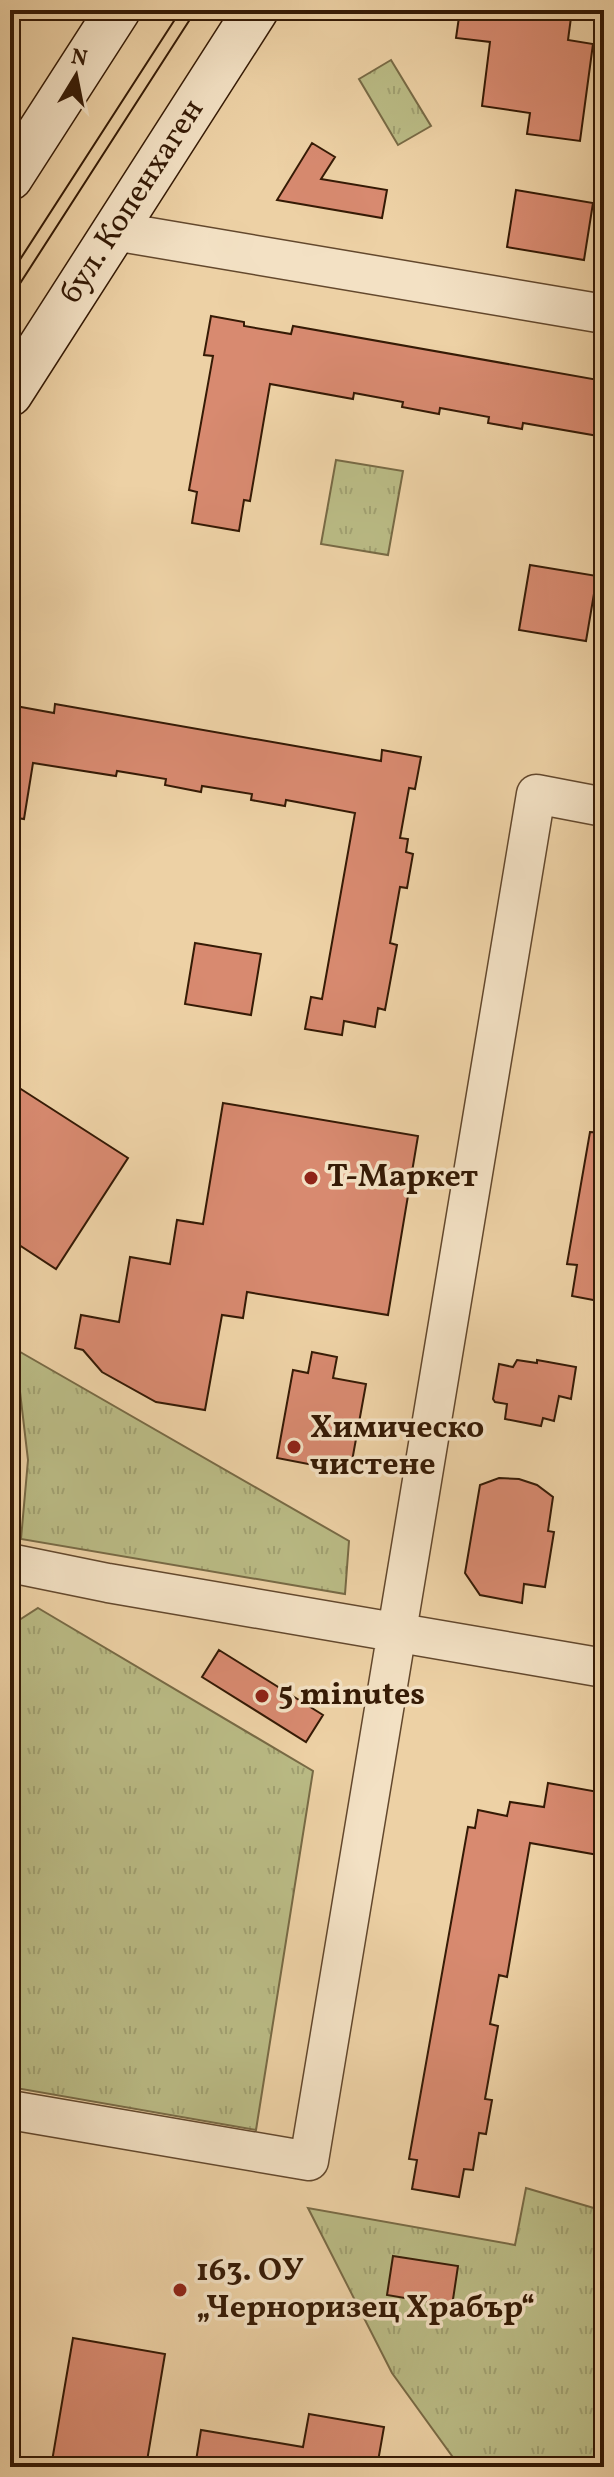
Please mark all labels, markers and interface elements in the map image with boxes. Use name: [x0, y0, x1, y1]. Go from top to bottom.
north arrow: [36, 36, 116, 116]
text: N: [68, 42, 90, 75]
street label: бул. Копенхаген: [50, 91, 216, 313]
place label: Т-Маркет: [327, 1156, 478, 1200]
marker: Т-Маркет: [302, 1169, 320, 1187]
place label: Химическо чистене: [310, 1407, 484, 1488]
marker: Химическо чистене: [285, 1438, 303, 1456]
place label: 5 minutes: [278, 1674, 425, 1718]
marker: 5 minutes: [253, 1687, 271, 1705]
place label: 163. ОУ „Черноризец Храбър“: [196, 2250, 535, 2331]
marker: 163. ОУ „Черноризец Храбър“: [171, 2281, 189, 2299]

